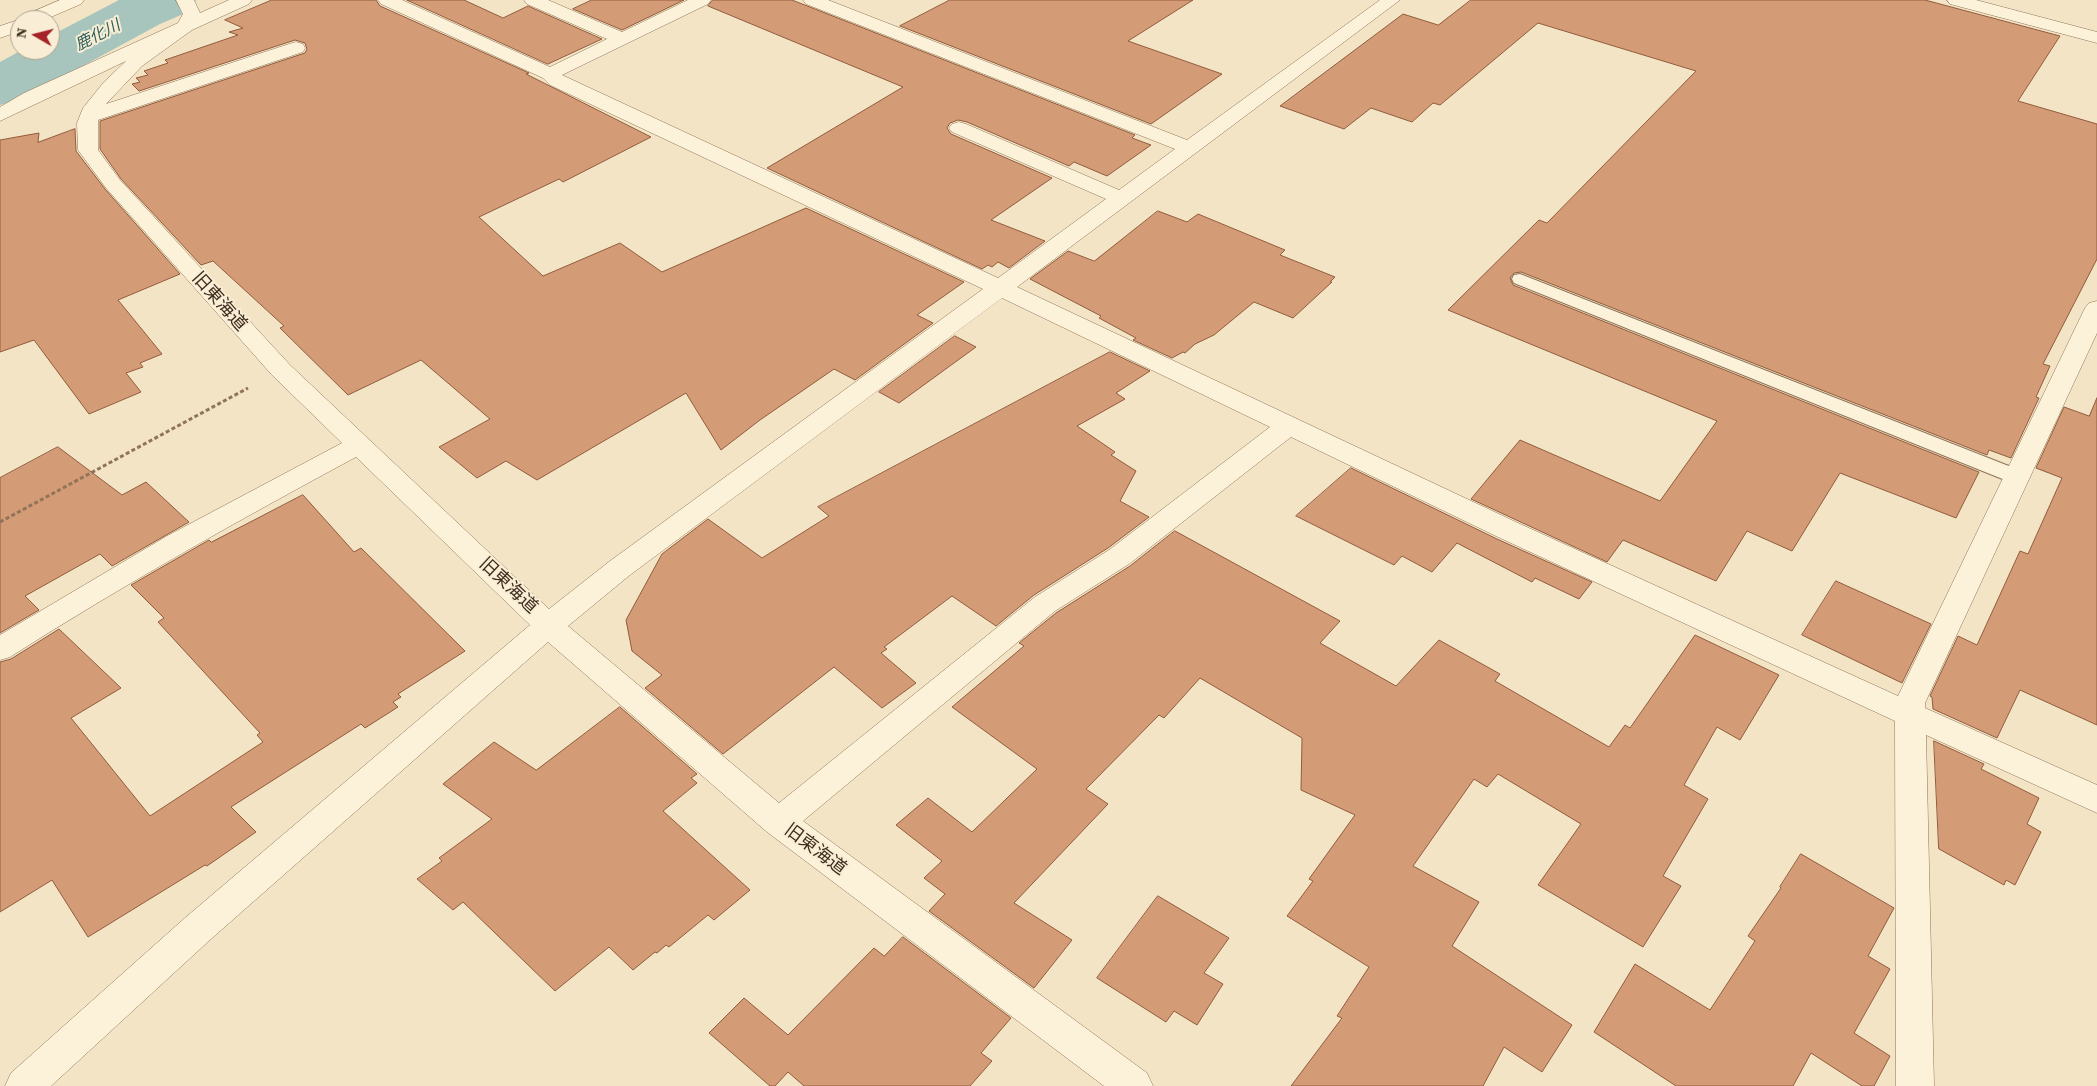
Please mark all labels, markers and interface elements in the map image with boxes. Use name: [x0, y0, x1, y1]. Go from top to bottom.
north arrow: [10, 10, 60, 60]
water label: 鹿化川: [72, 17, 124, 55]
text: N: [11, 27, 32, 40]
street label: 旧東海道: [187, 268, 251, 336]
street label: 旧東海道: [474, 554, 542, 618]
street label: 旧東海道: [780, 820, 850, 880]

